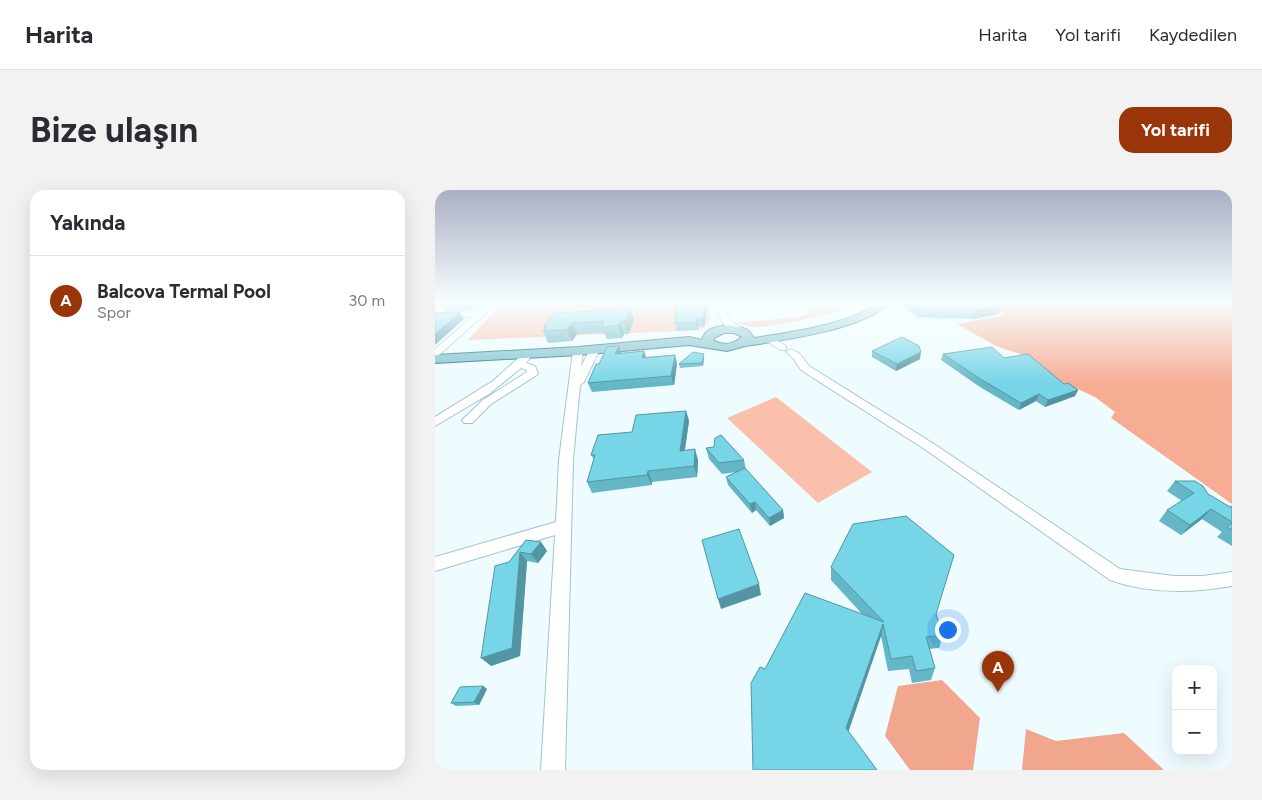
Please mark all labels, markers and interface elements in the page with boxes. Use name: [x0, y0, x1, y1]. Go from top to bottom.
text: Harita: [25, 20, 93, 49]
text: Harita: [978, 24, 1027, 46]
text: Yol tarifi: [1055, 24, 1121, 46]
text: Kaydedilen: [1149, 24, 1237, 46]
button: Yol tarifi: [1119, 107, 1232, 153]
text: Bize ulaşın: [30, 109, 198, 151]
text: Yakında: [50, 210, 125, 235]
text: Balcova Termal Pool: [97, 280, 271, 303]
text: A: [60, 291, 72, 310]
text: 30 m: [348, 291, 385, 310]
text: Spor: [97, 303, 131, 322]
your location: [935, 617, 961, 643]
pin: A: [982, 651, 1014, 692]
map controls: [1172, 665, 1217, 755]
button: +: [1172, 665, 1217, 710]
button: −: [1172, 710, 1217, 755]

